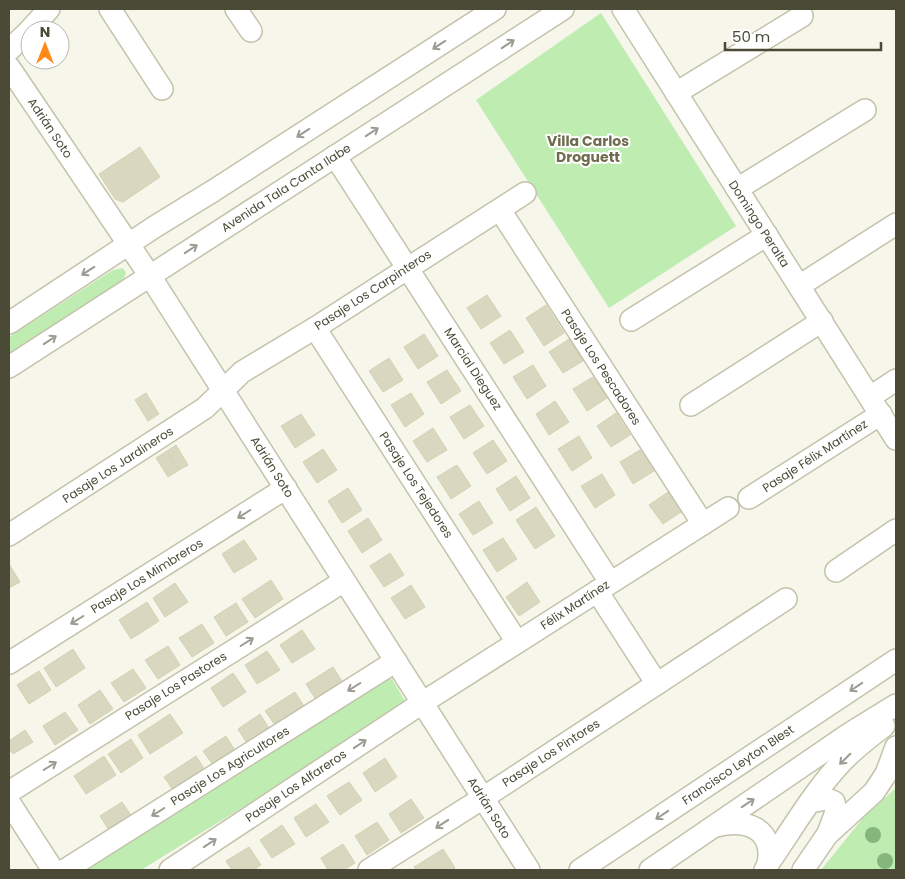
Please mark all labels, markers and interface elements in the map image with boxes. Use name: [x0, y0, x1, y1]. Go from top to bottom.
north arrow: [20, 20, 70, 70]
scale bar: [725, 20, 881, 52]
text: N: [40, 22, 50, 42]
text: 50 m: [732, 26, 770, 47]
one-way arrow: [501, 39, 515, 49]
one-way arrow: [433, 40, 447, 50]
street label: Adrián Soto: [24, 94, 77, 162]
one-way arrow: [364, 127, 378, 137]
one-way arrow: [296, 128, 310, 138]
district label: Villa Carlos Droguett: [547, 131, 629, 167]
street label: Avenida Tala Canta Ilabe: [218, 139, 354, 236]
street label: Domingo Peralta: [725, 177, 794, 271]
one-way arrow: [184, 244, 198, 254]
street label: Pasaje Los Carpinteros: [311, 245, 434, 334]
one-way arrow: [82, 266, 96, 276]
street label: Pasaje Los Pescadores: [557, 305, 645, 428]
street label: Marcial Dieguez: [440, 324, 506, 413]
one-way arrow: [42, 335, 56, 345]
street label: Pasaje Félix Martínez: [759, 415, 871, 496]
street label: Pasaje Los Jardineros: [59, 422, 176, 507]
street label: Pasaje Los Tejedores: [376, 428, 457, 541]
street label: Adrián Soto: [247, 433, 298, 501]
one-way arrow: [238, 510, 252, 520]
street label: Pasaje Los Mimbreros: [87, 534, 206, 617]
street label: Félix Martínez: [537, 576, 613, 633]
one-way arrow: [71, 615, 85, 625]
one-way arrow: [239, 637, 253, 647]
street label: Pasaje Los Pastores: [122, 647, 230, 724]
one-way arrow: [849, 682, 863, 692]
one-way arrow: [348, 683, 362, 693]
street label: Pasaje Los Pintores: [499, 715, 603, 791]
street label: Francisco Leyton Blest: [678, 721, 797, 808]
street label: Pasaje Los Agricultores: [167, 722, 292, 809]
one-way arrow: [353, 739, 367, 749]
street label: Pasaje Los Alfareros: [242, 745, 350, 826]
one-way arrow: [839, 753, 851, 765]
one-way arrow: [43, 760, 57, 771]
street label: Adrián Soto: [464, 774, 515, 842]
one-way arrow: [741, 798, 755, 808]
one-way arrow: [151, 806, 165, 817]
one-way arrow: [655, 810, 669, 821]
one-way arrow: [435, 819, 449, 829]
one-way arrow: [203, 838, 217, 848]

